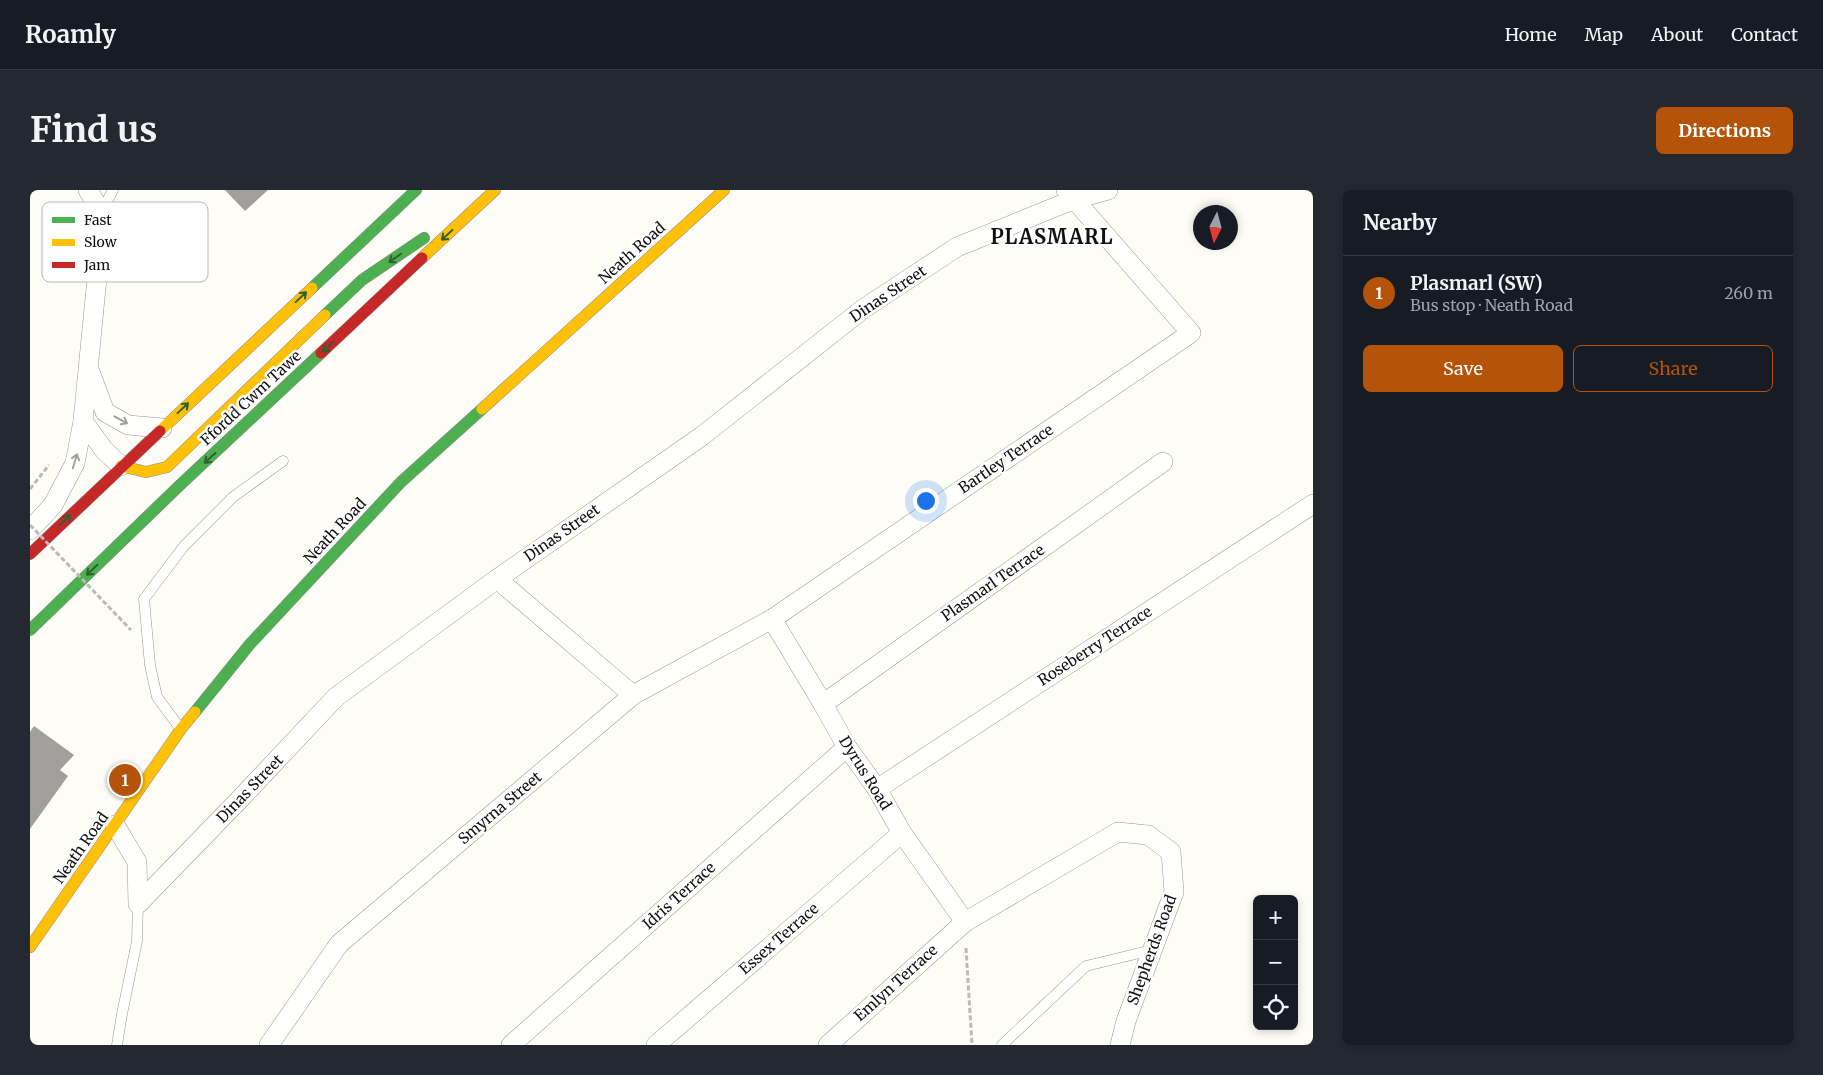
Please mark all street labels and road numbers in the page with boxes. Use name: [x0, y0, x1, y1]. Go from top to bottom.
street label: Neath Road: [595, 218, 669, 287]
street label: Dinas Street: [846, 261, 930, 326]
street label: Ffordd Cwm Tawe: [196, 346, 305, 449]
street label: Bartley Terrace: [955, 420, 1057, 497]
street label: Neath Road: [299, 494, 370, 567]
street label: Dinas Street: [520, 499, 603, 566]
street label: Plasmarl Terrace: [937, 540, 1048, 625]
street label: Roseberry Terrace: [1034, 602, 1155, 690]
street label: Dyrus Road: [835, 732, 896, 813]
street label: Dinas Street: [212, 750, 287, 827]
street label: Smyrna Street: [454, 767, 545, 848]
street label: Neath Road: [49, 808, 112, 887]
street label: Idris Terrace: [638, 858, 719, 933]
street label: Shepherds Road: [1123, 892, 1180, 1008]
street label: Essex Terrace: [735, 899, 823, 978]
street label: Emlyn Terrace: [850, 940, 941, 1025]

